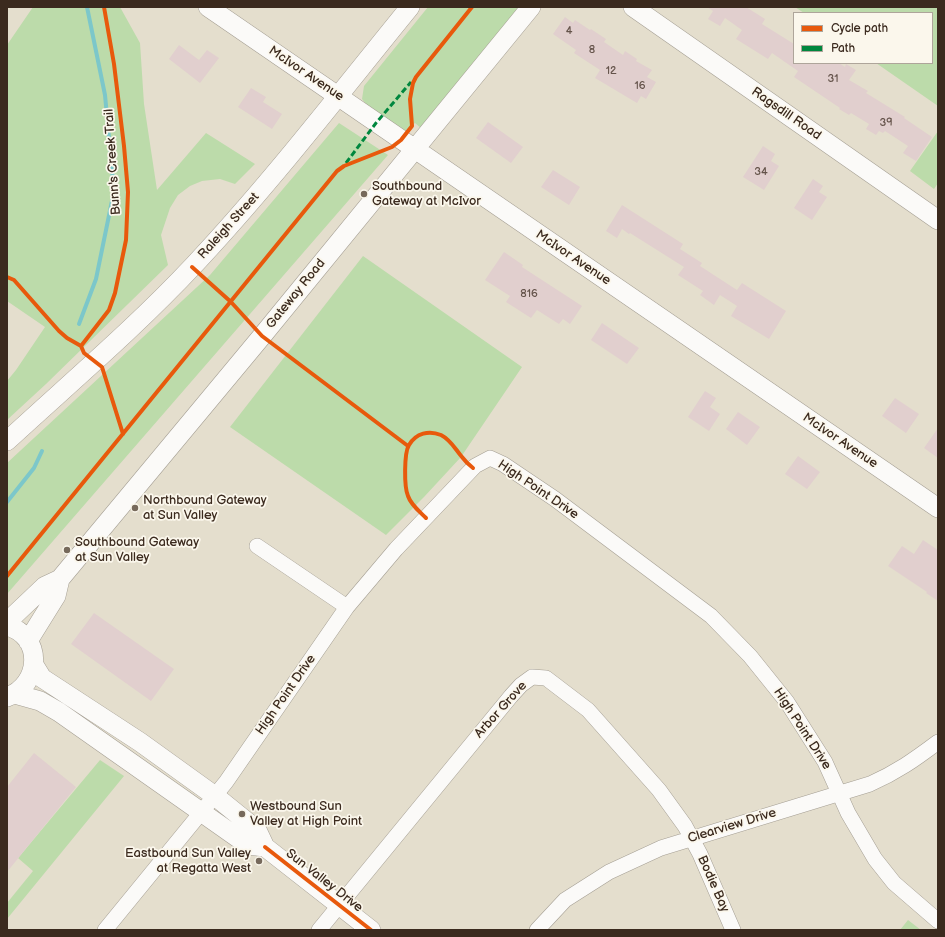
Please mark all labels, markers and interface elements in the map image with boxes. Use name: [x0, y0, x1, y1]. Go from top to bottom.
legend: [793, 12, 933, 64]
text: Cycle path: [831, 21, 888, 36]
house number: 4: [566, 24, 572, 38]
text: Path: [831, 41, 855, 56]
street label: McIvor Avenue: [265, 43, 347, 105]
house number: 8: [589, 43, 595, 57]
house number: 12: [606, 64, 616, 78]
house number: 31: [827, 72, 839, 86]
house number: 16: [635, 79, 645, 93]
street label: Ragsdill Road: [748, 84, 824, 144]
street label: Bunn's Creek Trail: [102, 108, 124, 216]
house number: 39: [879, 116, 893, 130]
house number: 34: [754, 165, 768, 179]
place label: Southbound Gateway at McIvor: [372, 179, 481, 210]
marker: Southbound Gateway at McIvor: [359, 189, 369, 199]
street label: Raleigh Street: [195, 190, 263, 262]
street label: McIvor Avenue: [532, 227, 614, 289]
street label: Gateway Road: [263, 256, 329, 332]
house number: 816: [520, 287, 538, 301]
street label: McIvor Avenue: [799, 410, 881, 472]
street label: High Point Drive: [495, 457, 581, 523]
place label: Northbound Gateway at Sun Valley: [143, 493, 267, 524]
marker: Northbound Gateway at Sun Valley: [130, 503, 140, 513]
place label: Southbound Gateway at Sun Valley: [75, 535, 199, 566]
marker: Southbound Gateway at Sun Valley: [62, 545, 72, 555]
street label: High Point Drive: [253, 652, 319, 738]
street label: Arbor Grove: [472, 678, 530, 742]
street label: High Point Drive: [770, 685, 834, 773]
place label: Westbound Sun Valley at High Point: [250, 799, 362, 830]
street label: Clearview Drive: [686, 805, 778, 847]
marker: Westbound Sun Valley at High Point: [237, 809, 247, 819]
place label: Eastbound Sun Valley at Regatta West: [125, 846, 251, 877]
street label: Sun Valley Drive: [282, 846, 366, 916]
street label: Bodie Bay: [694, 853, 732, 915]
marker: Eastbound Sun Valley at Regatta West: [254, 856, 264, 866]

